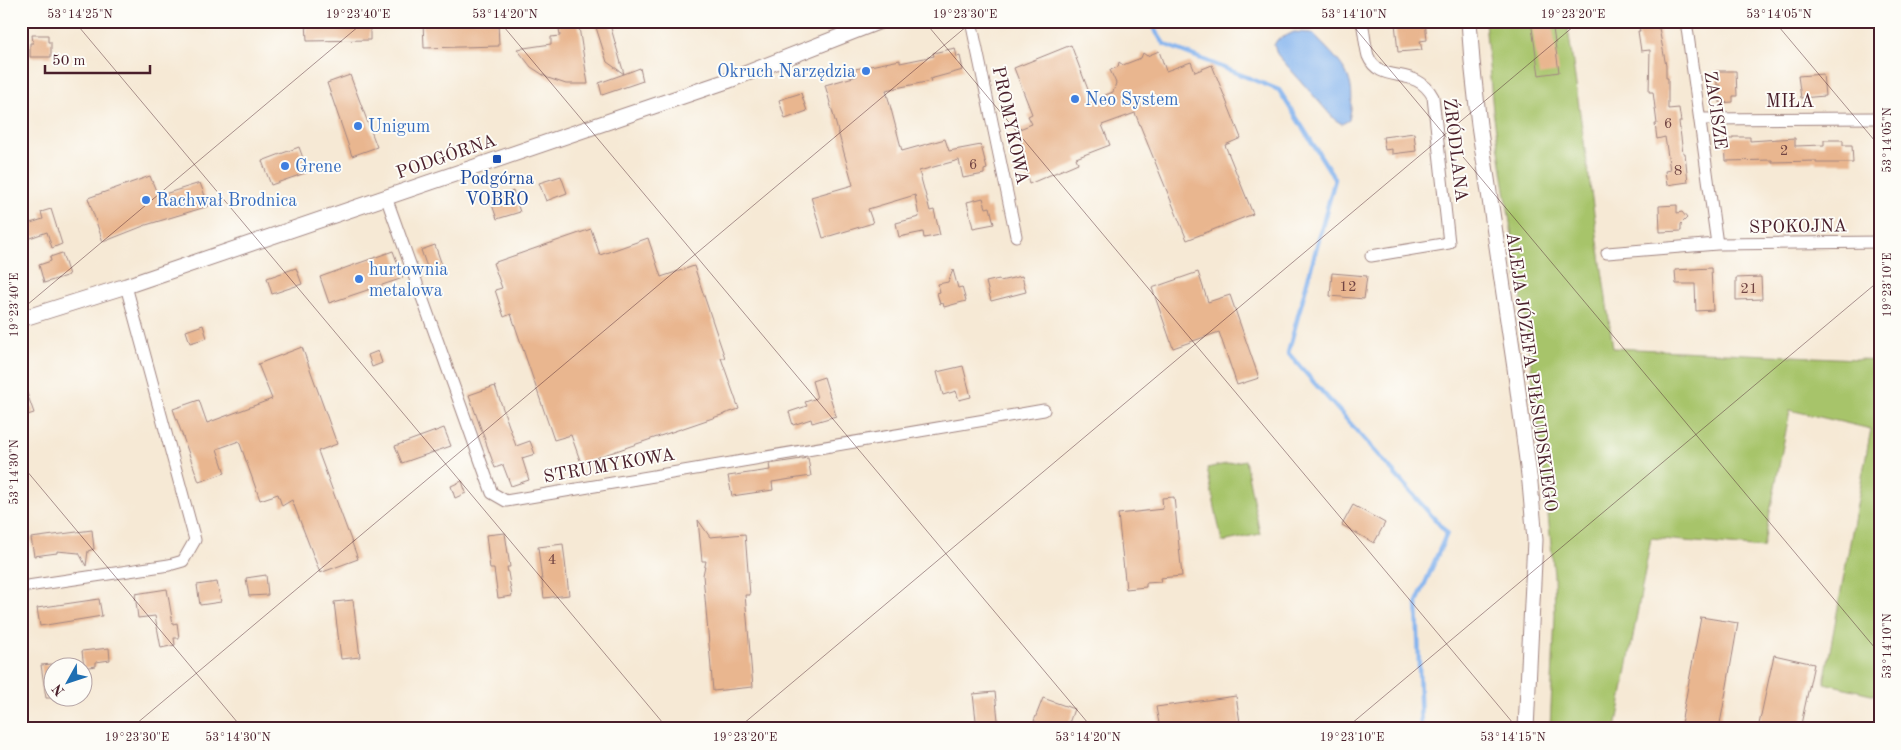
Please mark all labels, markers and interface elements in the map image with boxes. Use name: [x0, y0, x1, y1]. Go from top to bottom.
text: 53°14'25"N: [47, 8, 113, 21]
text: 53°14'20"N: [472, 8, 538, 21]
text: 53°14'10"N: [1321, 8, 1387, 21]
text: 53°14'05"N: [1746, 8, 1812, 21]
text: 19°23'40"E: [326, 9, 390, 21]
text: 19°23'30"E: [933, 9, 997, 21]
text: 19°23'20"E: [1541, 9, 1605, 21]
scale bar: [45, 42, 150, 74]
text: 50 m: [52, 54, 86, 69]
place label: Okruch Narzędzia: [717, 63, 856, 81]
street label: PROMYKOWA: [989, 64, 1031, 186]
marker: Okruch Narzędzia: [860, 65, 872, 77]
street label: ZACISZE: [1701, 70, 1729, 151]
place label: Neo System: [1085, 91, 1179, 109]
marker: Neo System: [1069, 93, 1081, 105]
street label: MIŁA: [1766, 93, 1814, 111]
street label: ŹRÓDLANA: [1440, 97, 1475, 203]
text: 53°14'05"N: [1881, 107, 1894, 173]
house number: 6: [1664, 117, 1672, 132]
place label: Unigum: [368, 118, 430, 136]
marker: Unigum: [352, 120, 364, 132]
street label: PODGÓRNA: [392, 127, 499, 182]
house number: 2: [1780, 144, 1788, 159]
marker: Podgórna VOBRO: [491, 153, 503, 165]
place label: Grene: [295, 158, 342, 176]
house number: 6: [969, 158, 977, 173]
marker: Grene: [279, 160, 291, 172]
house number: 8: [1674, 164, 1682, 179]
place label: Podgórna VOBRO: [460, 170, 534, 209]
place label: Rachwał Brodnica: [156, 192, 297, 210]
marker: Rachwał Brodnica: [140, 194, 152, 206]
street label: SPOKOJNA: [1749, 217, 1848, 237]
street label: ALEJA JÓZEFA PIŁSUDSKIEGO: [1502, 231, 1564, 513]
text: 19°23'10"E: [1882, 253, 1894, 317]
place label: hurtownia metalowa: [369, 261, 448, 300]
text: 19°23'40"E: [9, 273, 21, 337]
marker: hurtownia metalowa: [353, 273, 365, 285]
house number: 12: [1339, 280, 1357, 295]
house number: 21: [1740, 282, 1758, 297]
text: 53°14'30"N: [8, 439, 21, 505]
street label: STRUMYKOWA: [542, 446, 676, 486]
house number: 4: [548, 553, 556, 568]
text: 53°14'10"N: [1881, 613, 1894, 679]
north arrow: [42, 658, 92, 708]
text: N: [50, 681, 68, 698]
text: 53°14'30"N: [205, 731, 271, 744]
text: 53°14'20"N: [1055, 731, 1121, 744]
text: 53°14'15"N: [1480, 731, 1546, 744]
text: 19°23'30"E: [105, 732, 169, 744]
text: 19°23'20"E: [713, 732, 777, 744]
text: 19°23'10"E: [1320, 732, 1384, 744]

